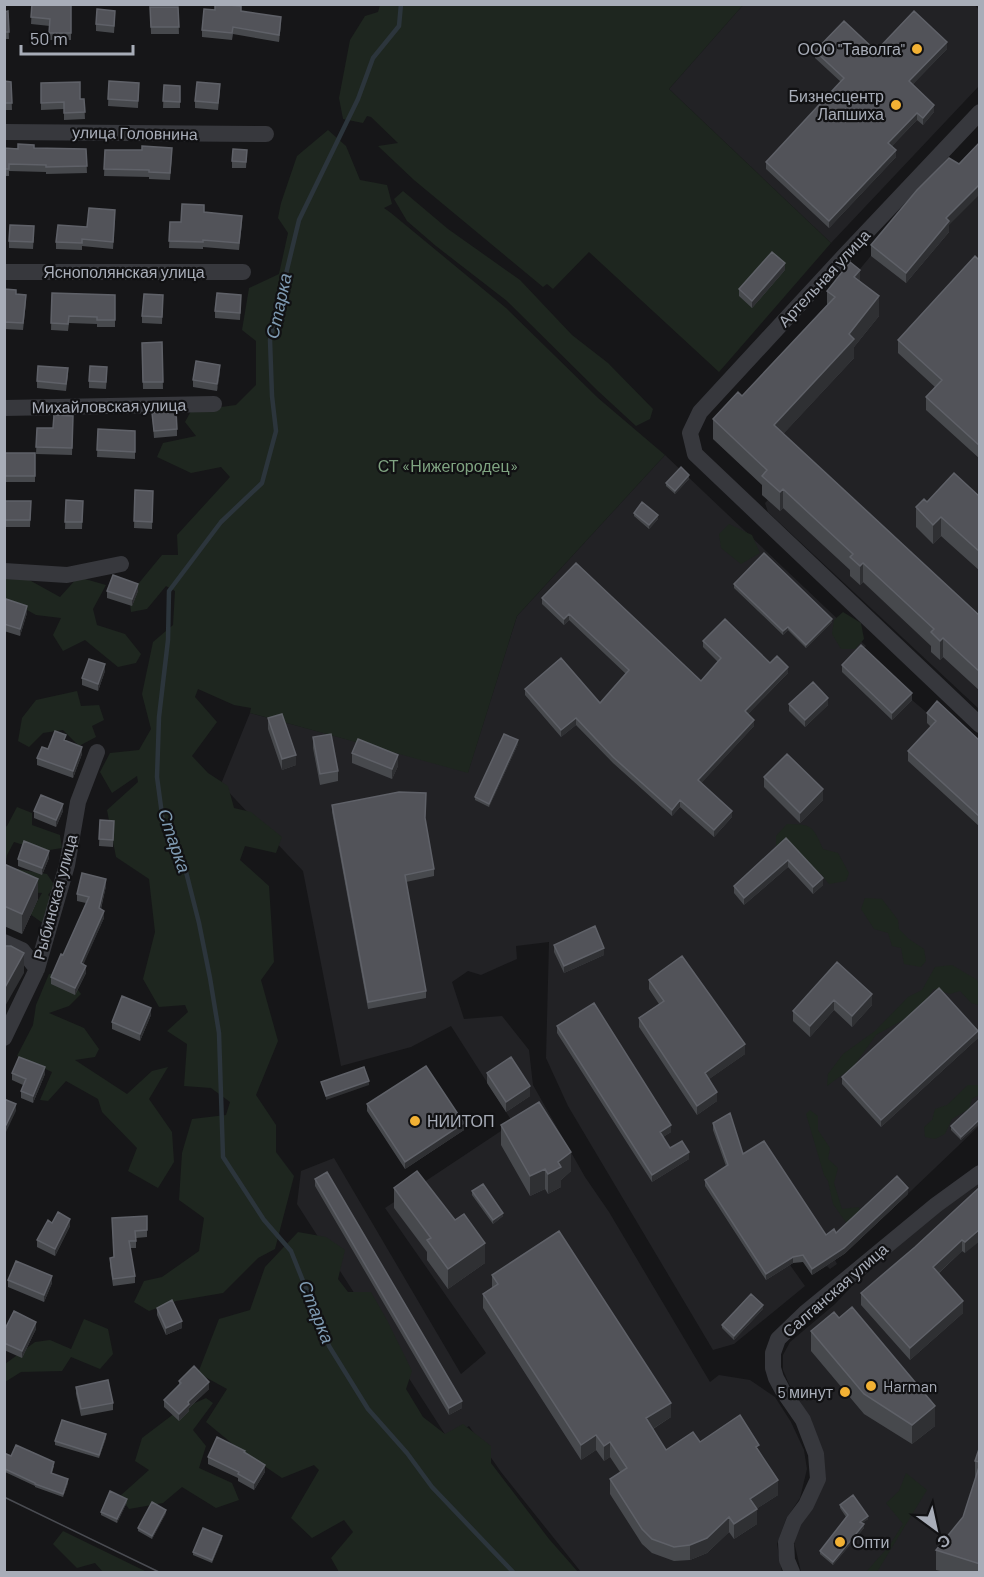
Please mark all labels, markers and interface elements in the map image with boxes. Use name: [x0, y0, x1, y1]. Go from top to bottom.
scale bar: [21, 18, 134, 56]
text: 50 m: [30, 27, 68, 49]
place label: ООО "Таволга": [798, 39, 905, 58]
marker: ООО "Таволга": [910, 42, 924, 56]
place label: Бизнесцентр Лапшиха: [789, 86, 884, 123]
marker: Бизнесцентр Лапшиха: [889, 98, 903, 112]
street label: улица Головнина: [72, 122, 198, 143]
street label: Артельная улица: [774, 225, 874, 330]
street label: Яснополянская улица: [43, 262, 205, 281]
water label: Старка: [260, 271, 296, 341]
street label: Михайловская улица: [31, 395, 187, 416]
park label: СТ «Нижегородец»: [378, 456, 518, 475]
water label: Старка: [154, 806, 196, 876]
street label: Рыбинская улица: [29, 832, 80, 962]
place label: НИИТОП: [427, 1111, 495, 1130]
marker: НИИТОП: [408, 1114, 422, 1128]
street label: Салганская улица: [778, 1239, 891, 1341]
water label: Старка: [294, 1277, 340, 1346]
place label: Harman: [883, 1376, 938, 1395]
marker: Harman: [864, 1379, 878, 1393]
place label: 5 минут: [777, 1382, 834, 1401]
marker: 5 минут: [838, 1385, 852, 1399]
north arrow: [906, 1499, 966, 1559]
text: С: [934, 1531, 954, 1553]
place label: Опти: [852, 1532, 889, 1551]
marker: Опти: [833, 1535, 847, 1549]

